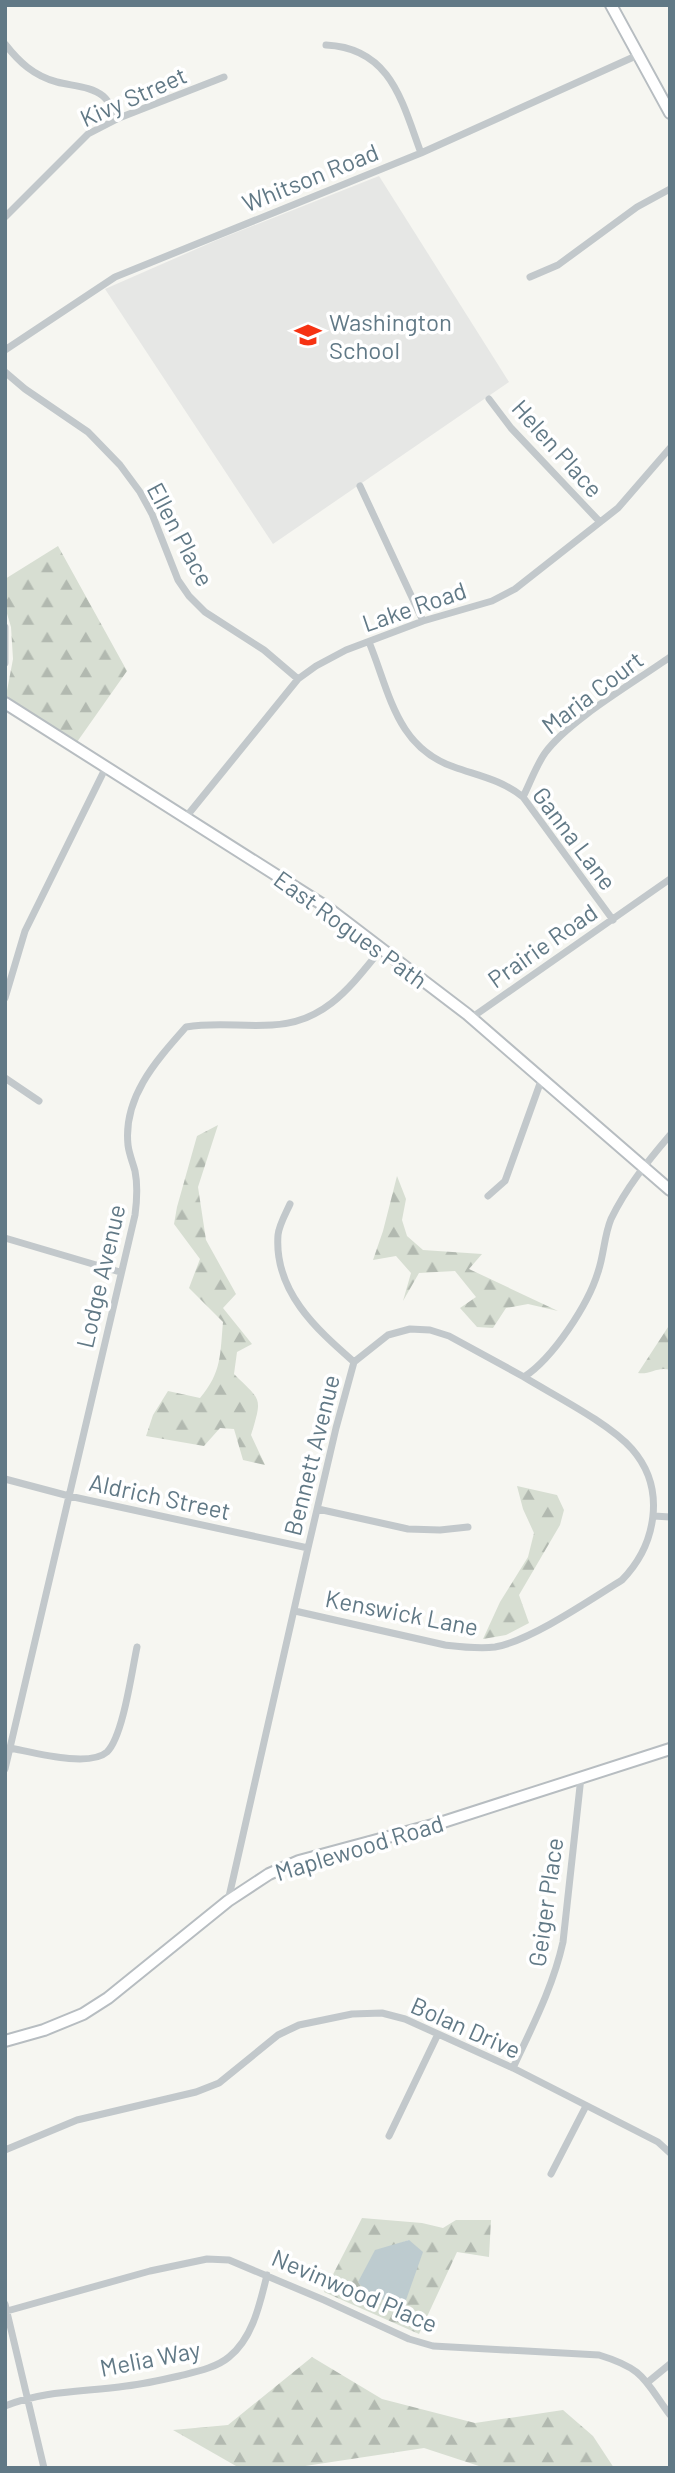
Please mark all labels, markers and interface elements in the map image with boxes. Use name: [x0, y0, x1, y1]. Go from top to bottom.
street label: Kivy Street: [75, 60, 191, 132]
street label: Whitson Road: [238, 137, 382, 217]
place label: Washington School: [329, 307, 452, 364]
school or university icon: Washington School: [293, 320, 323, 350]
street label: Helen Place: [506, 393, 610, 503]
street label: Ellen Place: [142, 477, 220, 591]
street label: Lake Road: [358, 575, 470, 637]
street label: Maria Court: [535, 644, 649, 740]
street label: Ganna Lane: [527, 781, 623, 895]
street label: East Rogues Path: [269, 864, 433, 994]
street label: Prairie Road: [482, 897, 602, 993]
street label: Lodge Avenue: [69, 1201, 131, 1351]
street label: Bennett Avenue: [277, 1372, 345, 1538]
street label: Aldrich Street: [87, 1467, 233, 1525]
street label: Kenswick Lane: [323, 1583, 481, 1641]
street label: Maplewood Road: [271, 1808, 447, 1886]
street label: Geiger Place: [522, 1836, 568, 1968]
street label: Bolan Drive: [407, 1990, 525, 2064]
street label: Nevinwood Place: [268, 2242, 442, 2338]
street label: Melia Way: [97, 2334, 203, 2382]

